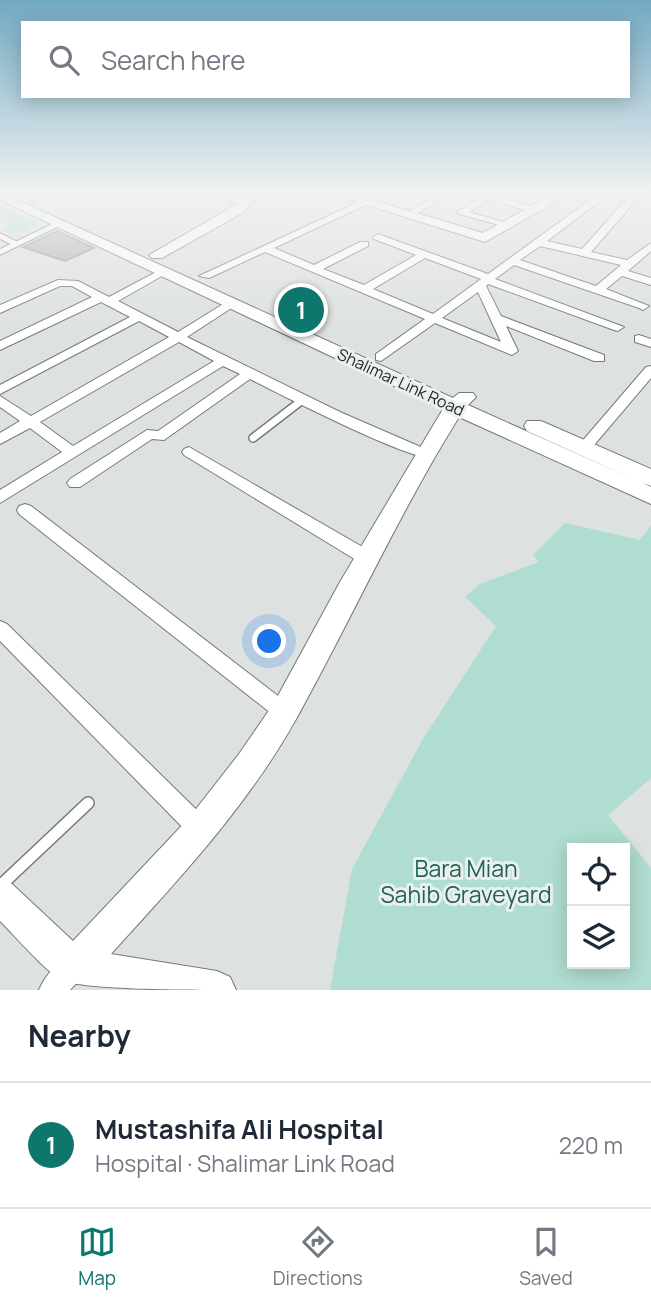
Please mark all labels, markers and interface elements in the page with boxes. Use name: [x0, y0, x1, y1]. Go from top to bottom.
search box: [21, 21, 630, 98]
icon: search: [45, 41, 83, 79]
text: Search here: [101, 42, 246, 78]
pin: 1: [278, 284, 324, 336]
street label: Shalimar Link Road: [334, 343, 468, 421]
your location: [252, 624, 286, 658]
map controls: [567, 843, 630, 969]
button: locate: [567, 843, 630, 906]
park label: Bara Mian Sahib Graveyard: [380, 852, 552, 910]
button: layers: [567, 906, 630, 969]
text: Nearby: [28, 1015, 131, 1056]
text: Mustashifa Ali Hospital: [95, 1111, 384, 1147]
text: 1: [46, 1129, 56, 1161]
text: 220 m: [559, 1129, 623, 1161]
text: Hospital · Shalimar Link Road: [95, 1147, 395, 1179]
tab: Map: [78, 1223, 116, 1291]
tab: Directions: [273, 1223, 363, 1291]
tab: Saved: [519, 1223, 573, 1291]

